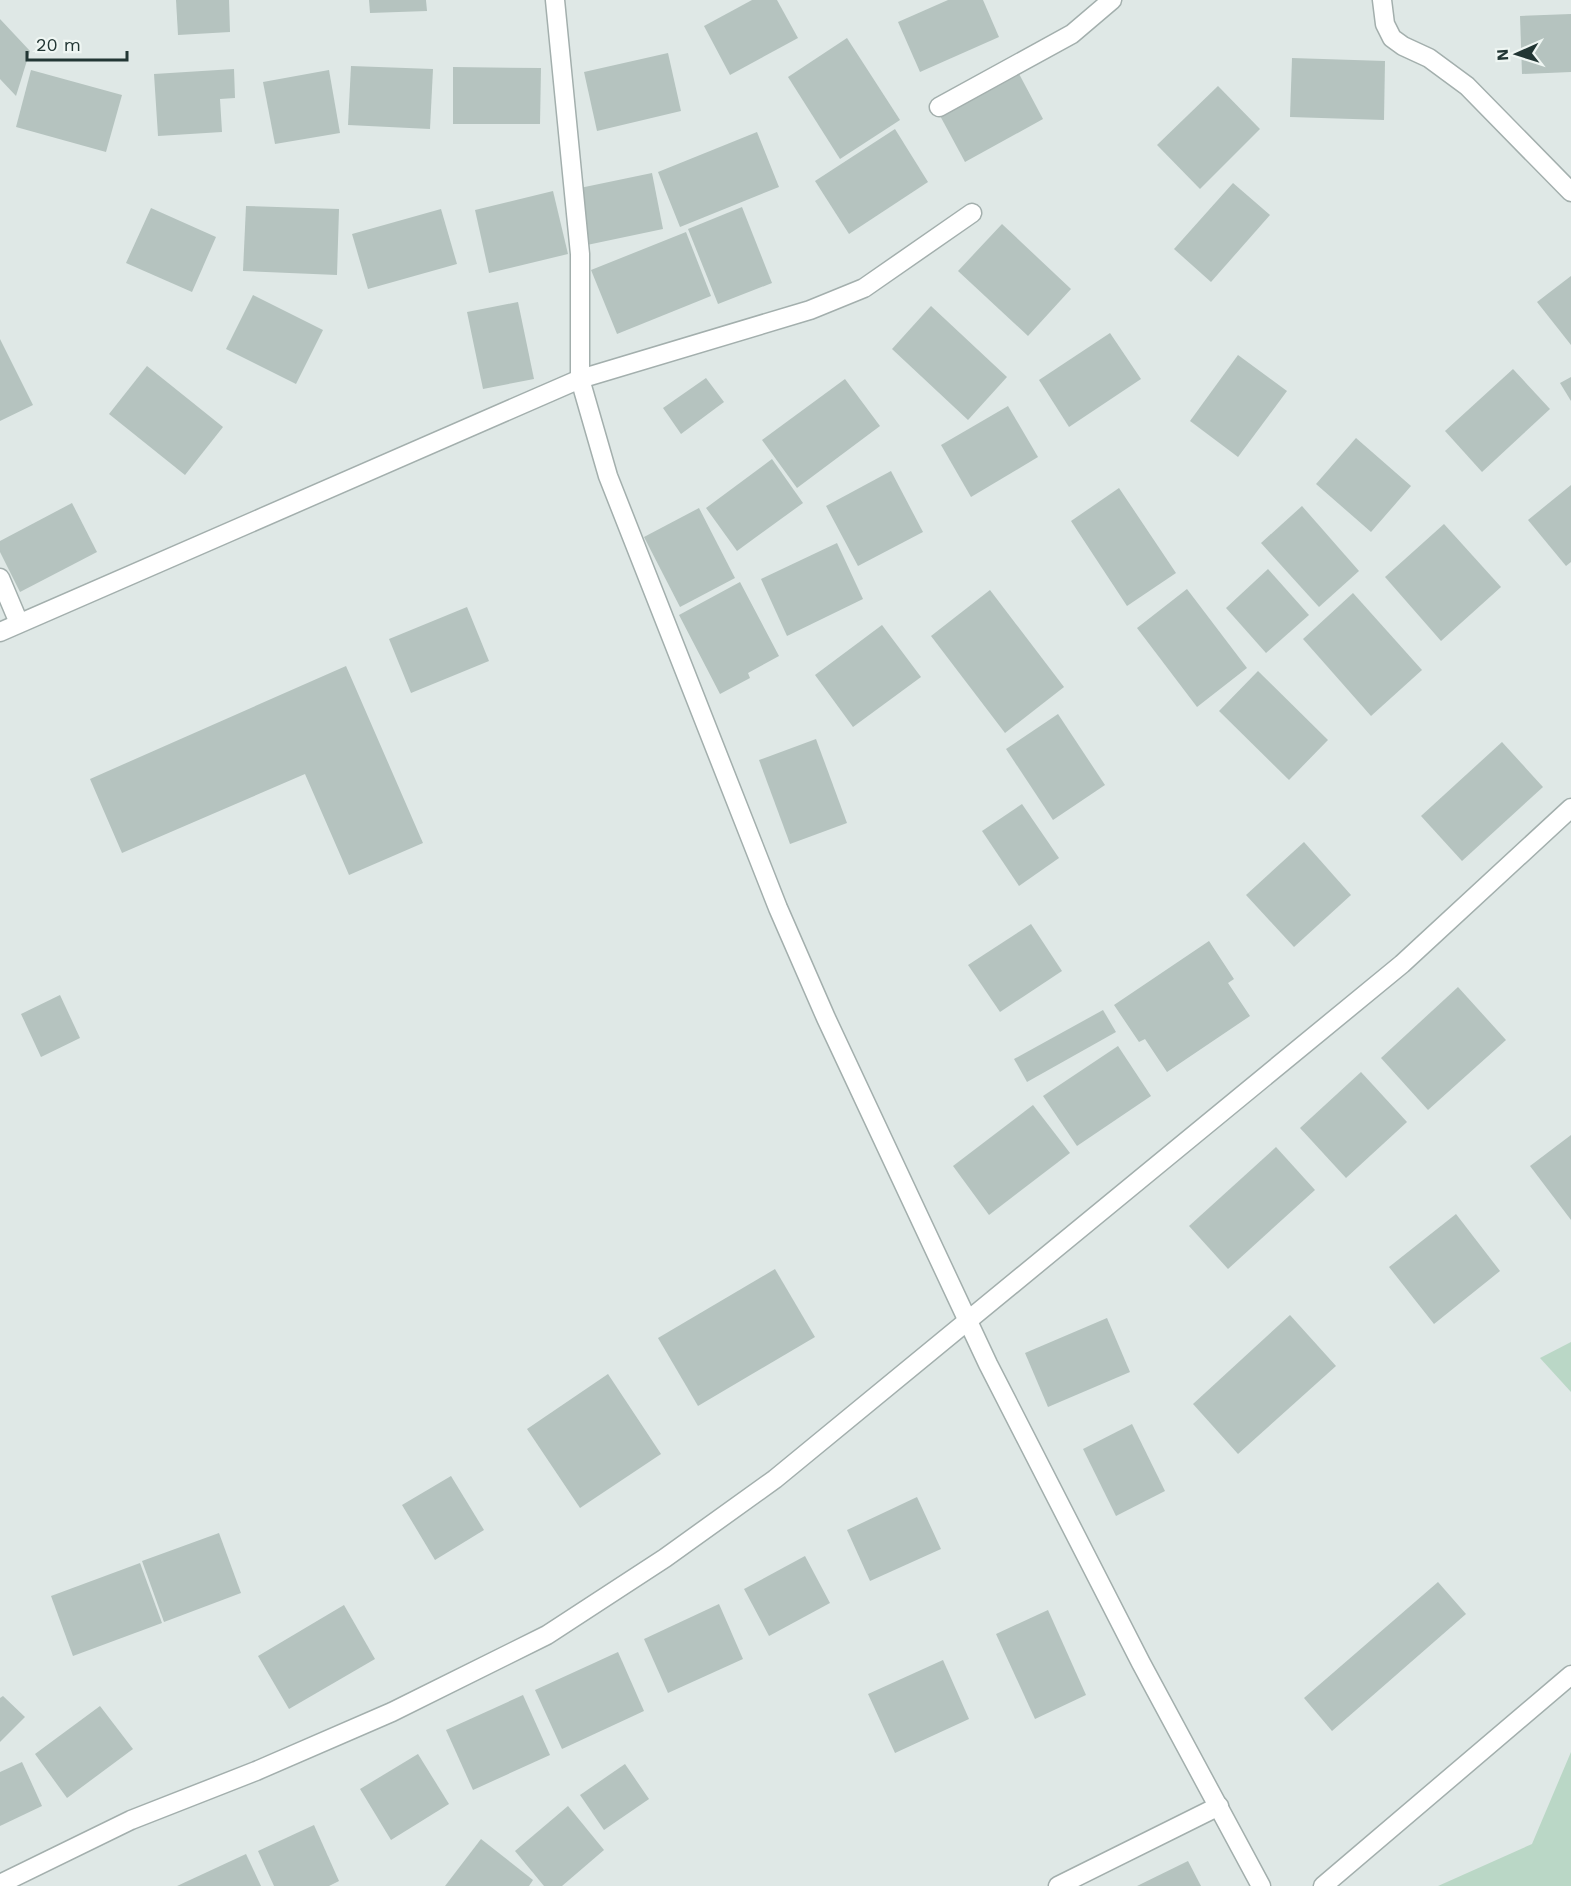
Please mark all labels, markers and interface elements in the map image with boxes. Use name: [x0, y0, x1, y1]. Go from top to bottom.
scale bar: [27, 24, 128, 62]
north arrow: [1487, 24, 1547, 84]
text: 20 m: [36, 34, 81, 55]
text: N: [1493, 48, 1512, 61]

